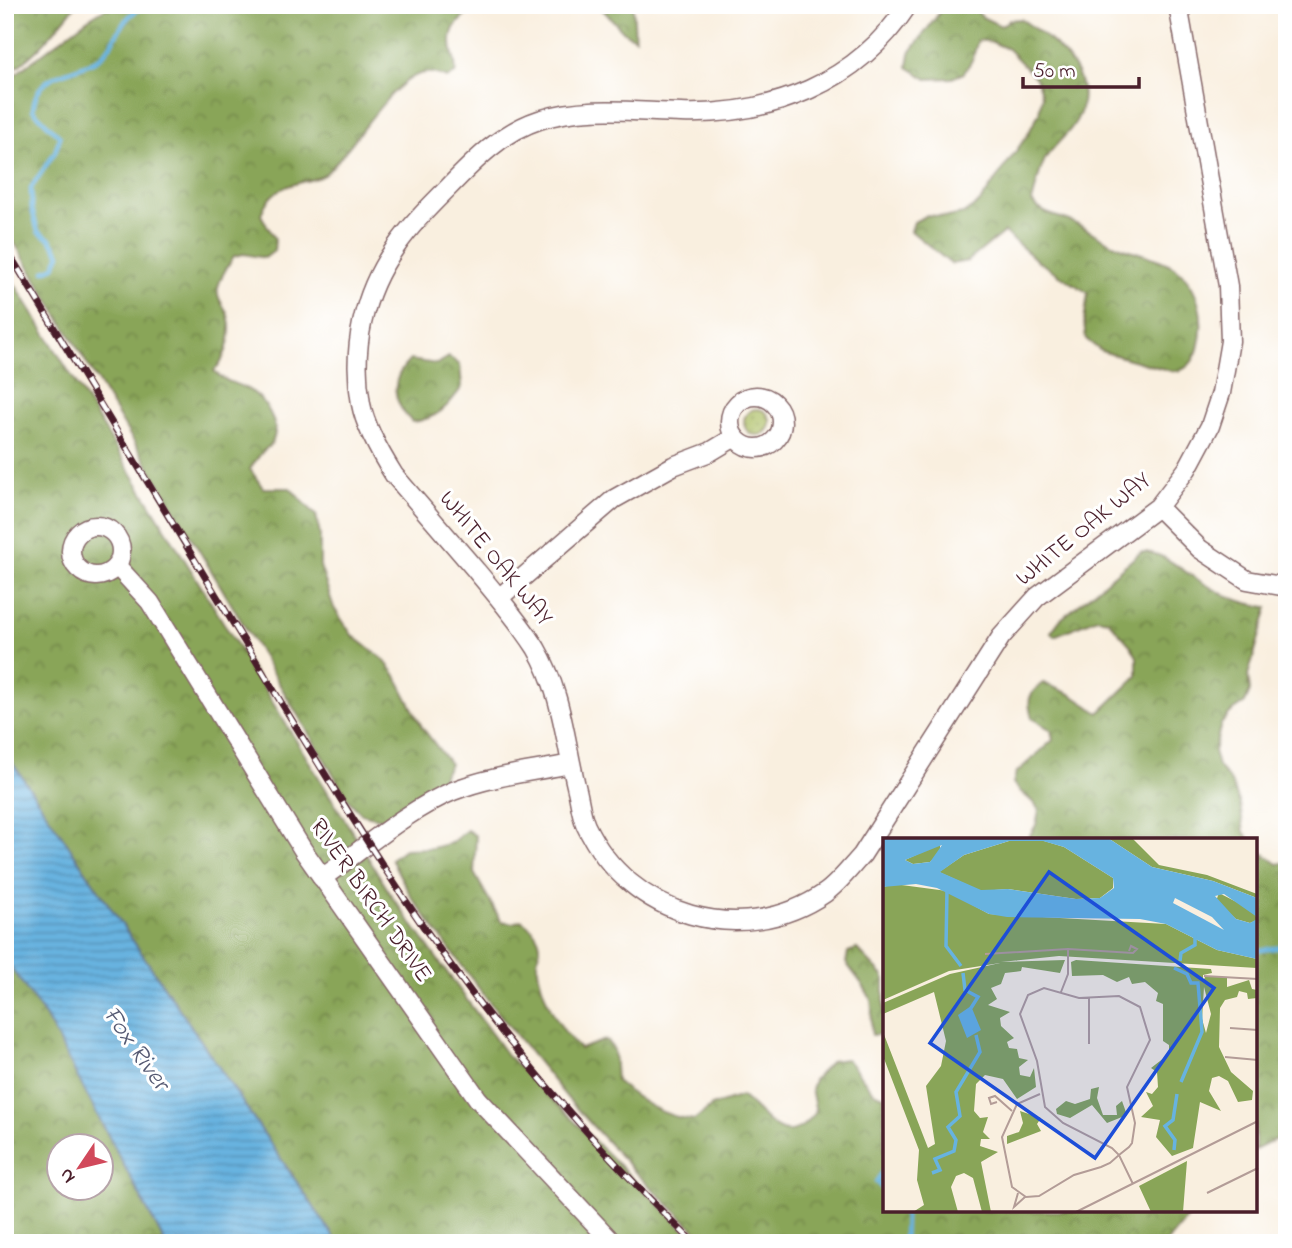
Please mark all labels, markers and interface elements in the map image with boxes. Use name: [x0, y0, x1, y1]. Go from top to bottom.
scale bar: [1023, 46, 1138, 90]
text: 50 m: [1033, 57, 1076, 87]
street label: WHITE OAK WAY: [1009, 464, 1159, 596]
street label: WHITE OAK WAY: [429, 484, 561, 634]
street label: RIVER BIRCH DRIVE: [300, 812, 440, 990]
inset map: [883, 838, 1257, 1213]
water label: Fox River: [92, 999, 180, 1102]
north arrow: [46, 1132, 116, 1202]
text: N: [53, 1162, 83, 1188]

